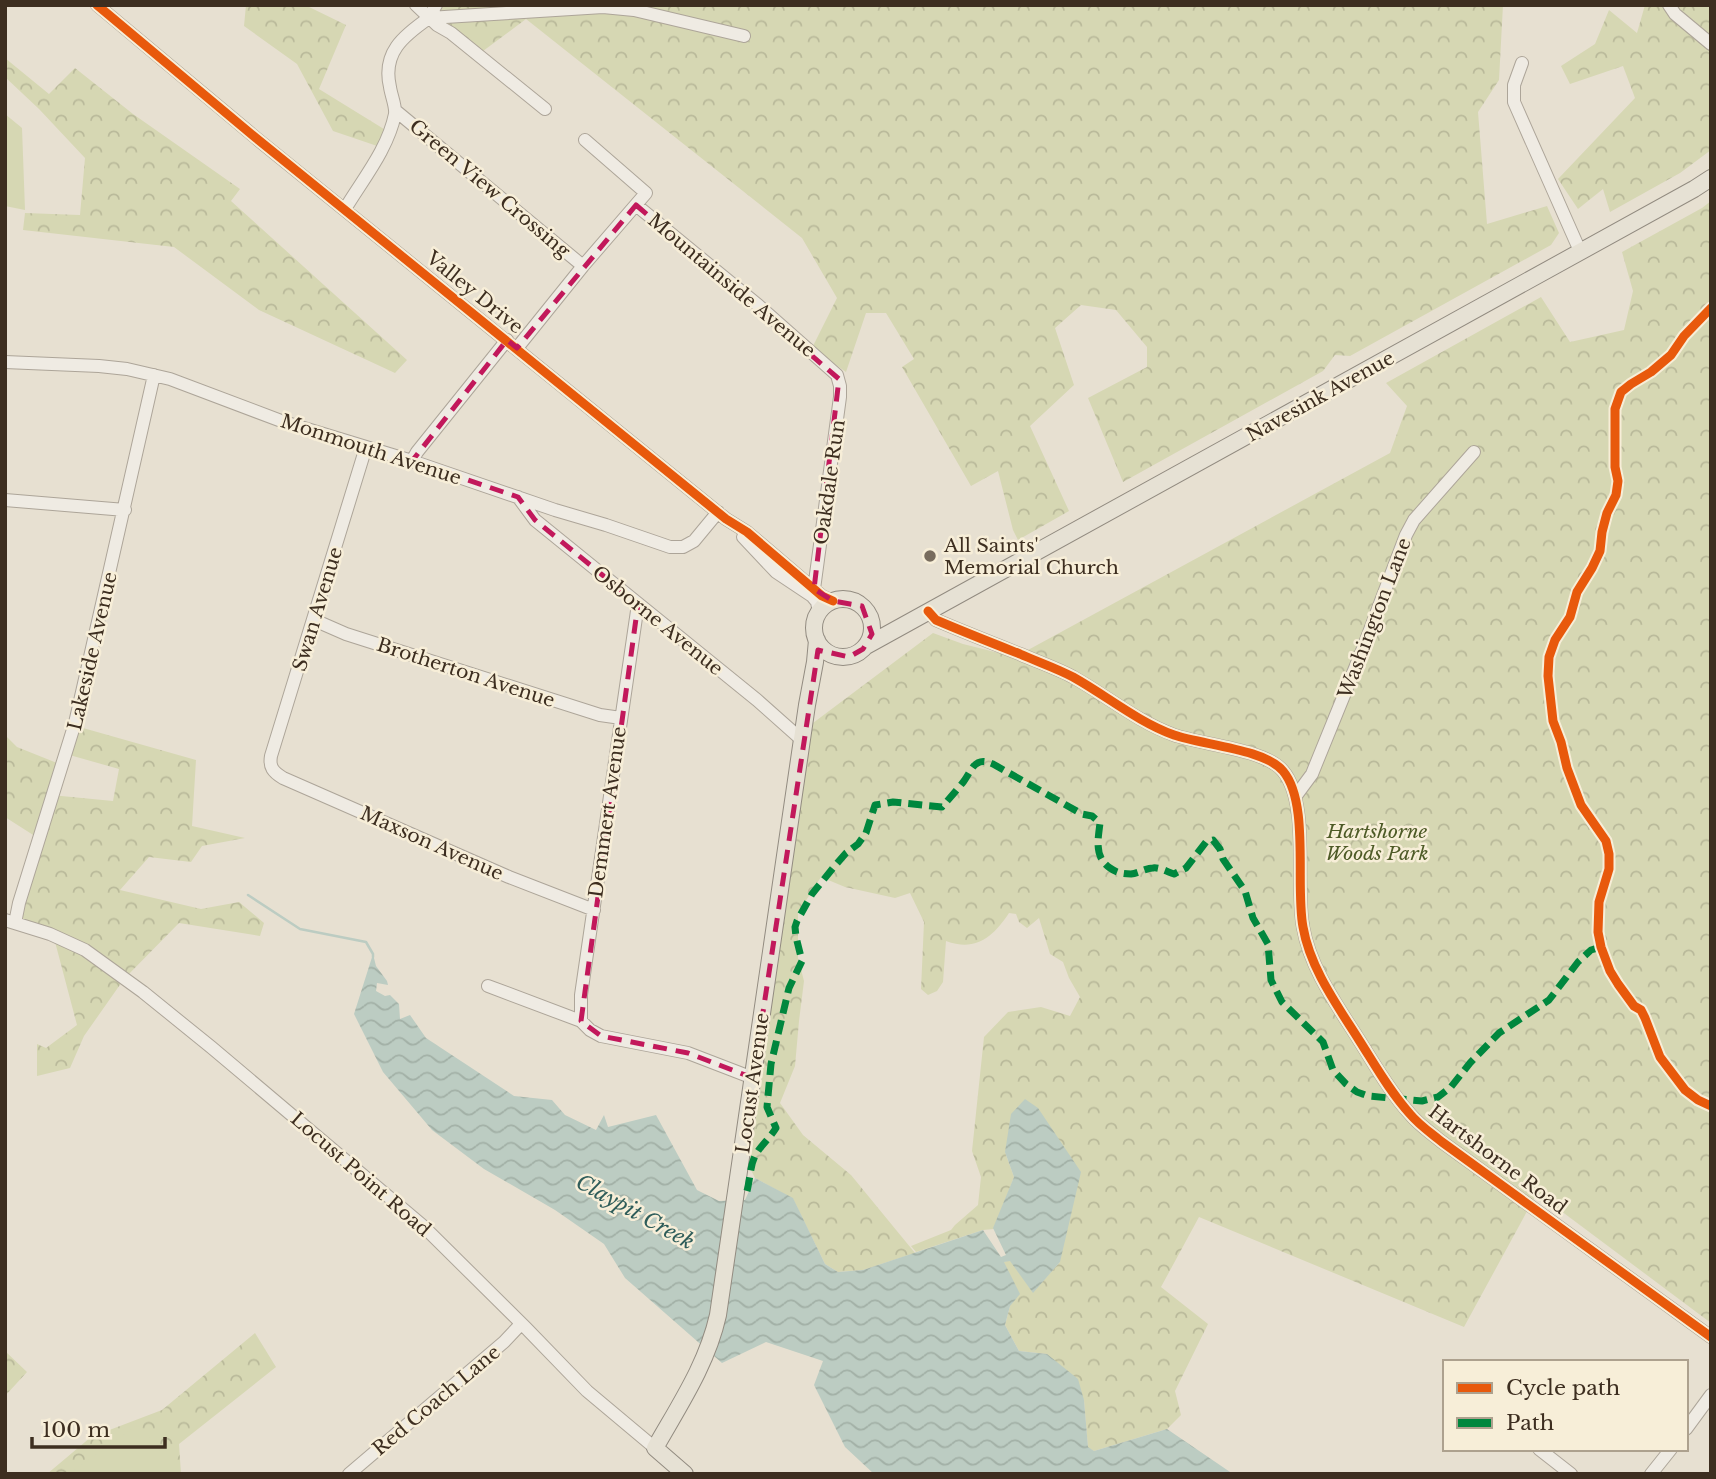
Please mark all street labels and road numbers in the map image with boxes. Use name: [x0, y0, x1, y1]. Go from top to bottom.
street label: Green View Crossing: [405, 114, 575, 263]
street label: Mountainside Avenue: [643, 209, 820, 362]
street label: Valley Drive: [421, 246, 528, 338]
street label: Navesink Avenue: [1242, 346, 1398, 447]
street label: Monmouth Avenue: [278, 409, 464, 490]
street label: Oakdale Run: [809, 418, 850, 546]
street label: Washington Lane: [1333, 535, 1416, 703]
street label: Swan Avenue: [288, 544, 347, 674]
street label: Osborne Avenue: [588, 561, 728, 680]
street label: Lakeside Avenue: [63, 570, 122, 733]
street label: Brotherton Avenue: [374, 633, 558, 712]
street label: Demmert Avenue: [584, 725, 631, 899]
street label: Maxson Avenue: [357, 802, 507, 885]
street label: Locust Avenue: [731, 1011, 774, 1155]
street label: Hartshorne Road: [1424, 1100, 1572, 1219]
street label: Locust Point Road: [286, 1107, 436, 1242]
street label: Red Coach Lane: [368, 1340, 505, 1460]

